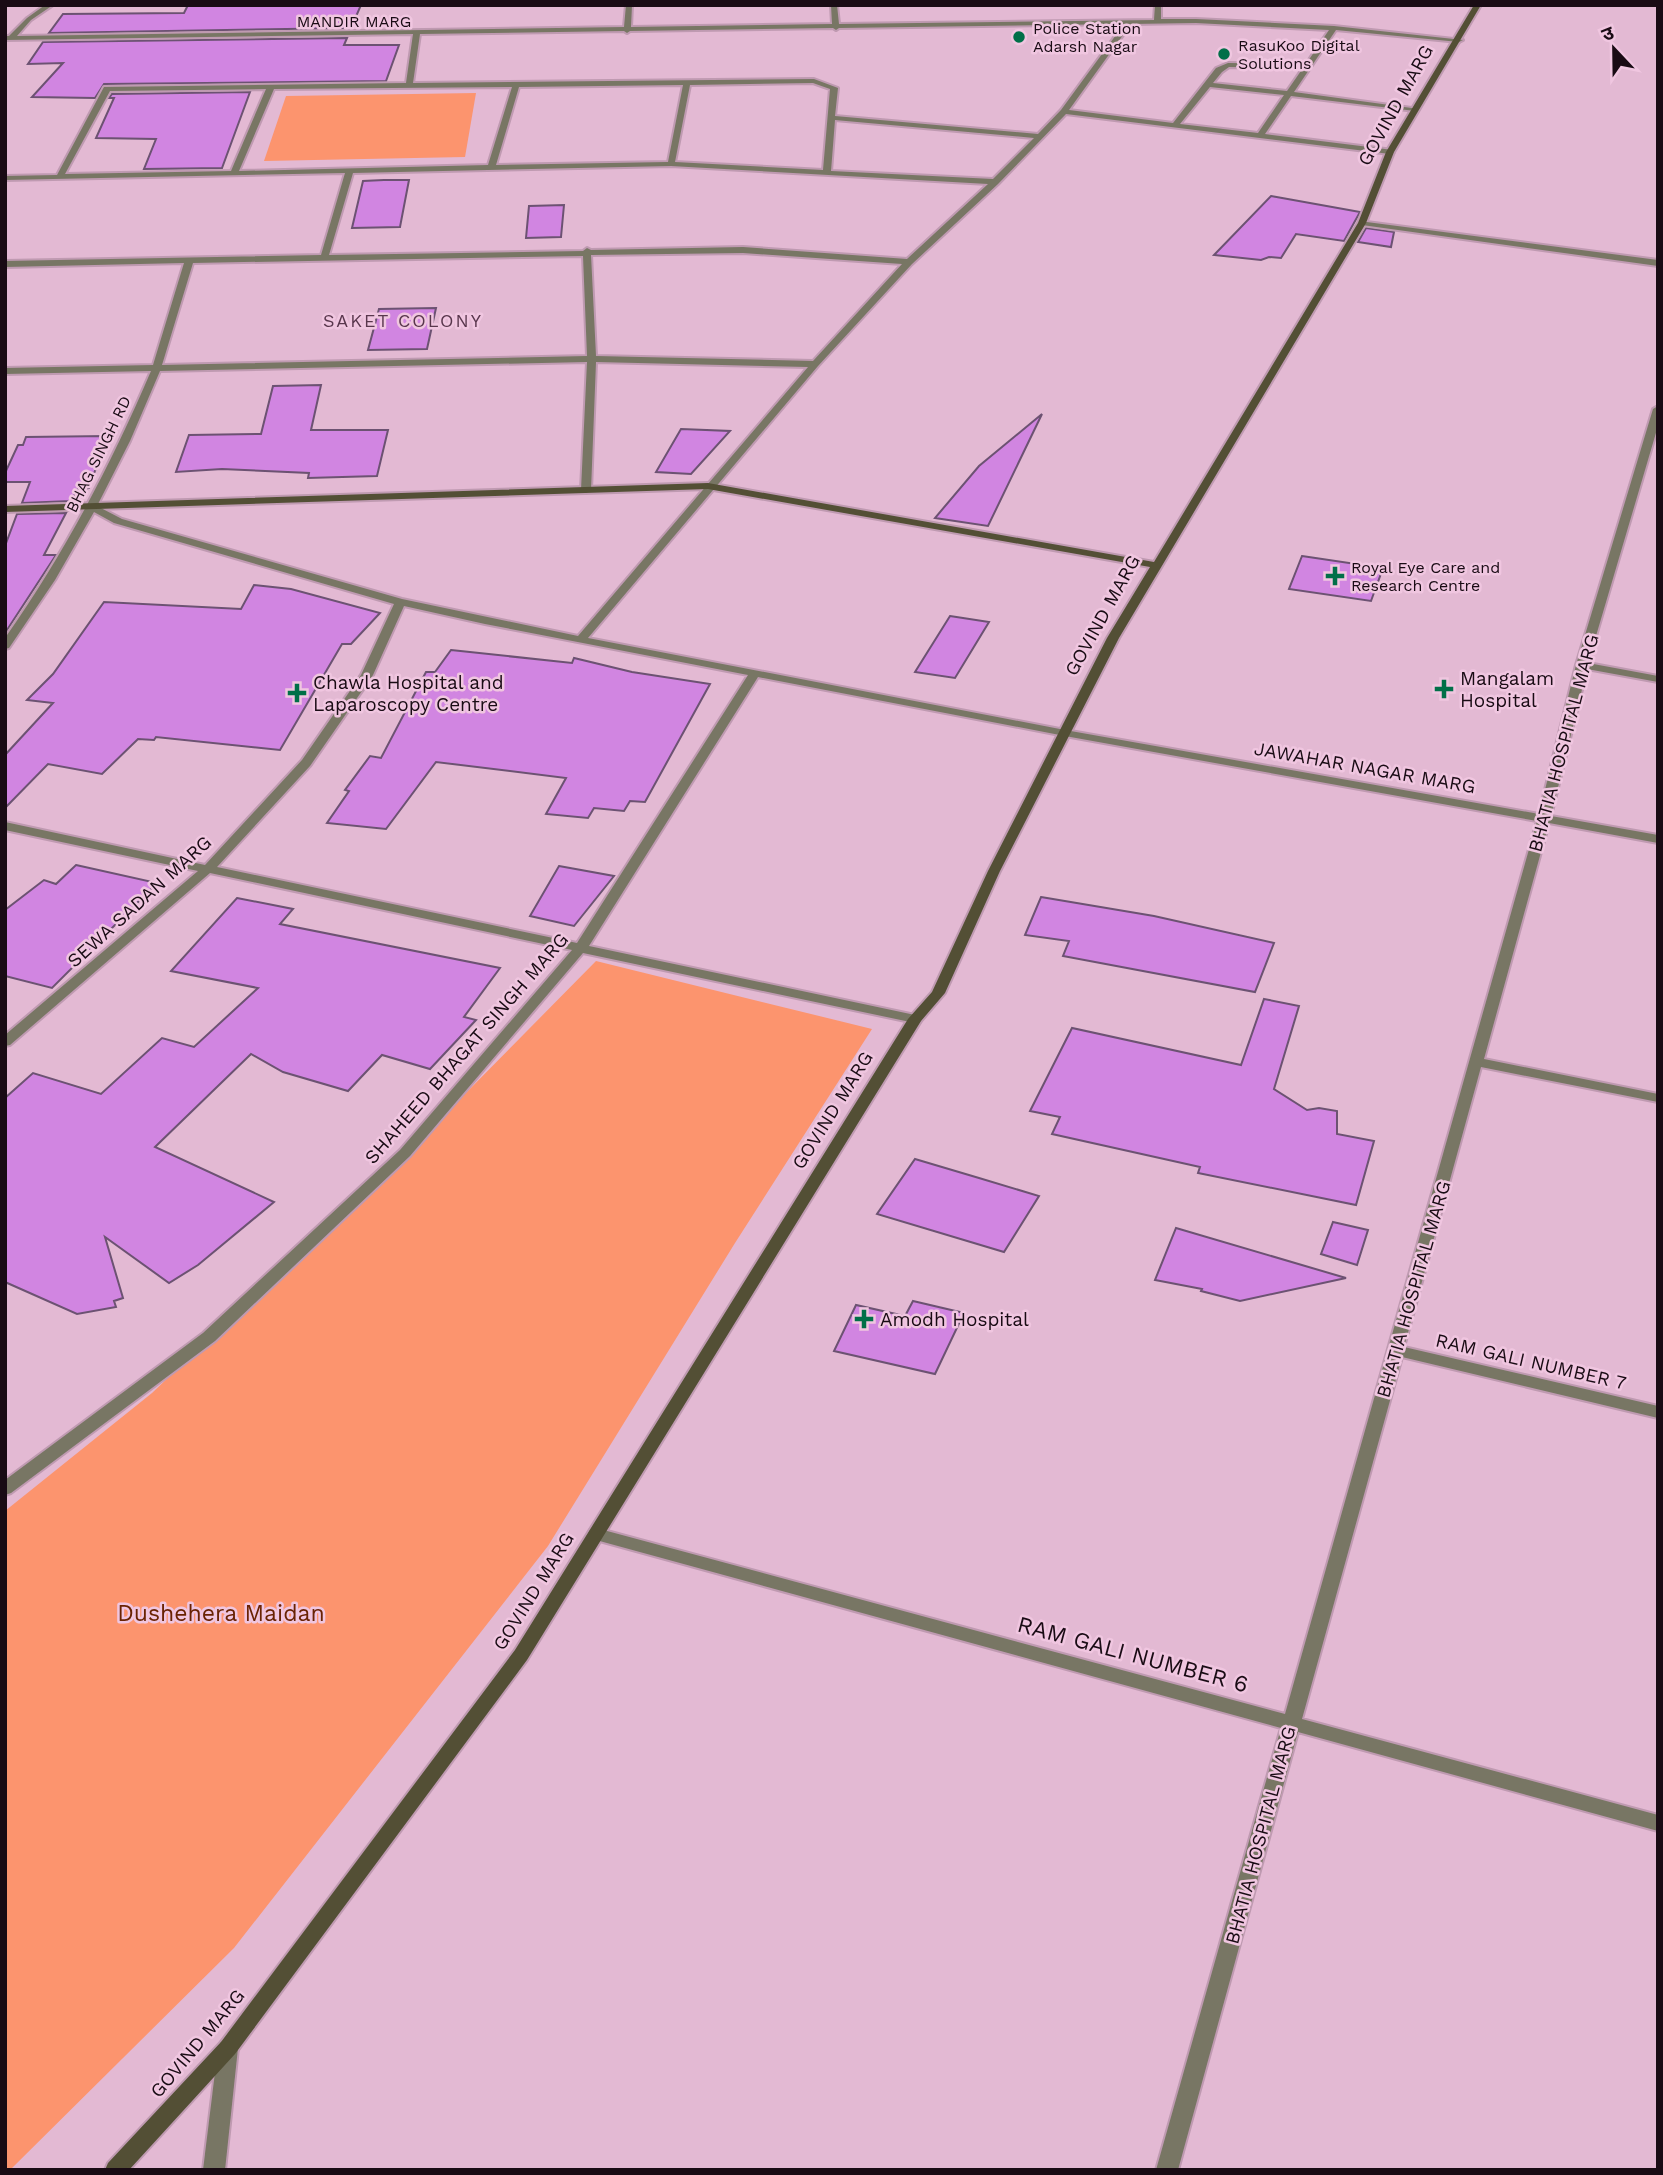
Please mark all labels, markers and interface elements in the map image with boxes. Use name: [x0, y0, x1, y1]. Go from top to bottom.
street label: MANDIR MARG: [297, 12, 411, 31]
north arrow: [1579, 14, 1649, 84]
place label: Police Station Adarsh Nagar: [1033, 19, 1141, 56]
text: उ: [1598, 21, 1618, 46]
marker: Police Station Adarsh Nagar: [1011, 29, 1027, 45]
place label: RasuKoo Digital Solutions: [1238, 36, 1360, 73]
street label: GOVIND MARG: [1353, 41, 1438, 170]
marker: RasuKoo Digital Solutions: [1216, 46, 1232, 62]
district label: SAKET COLONY: [323, 310, 483, 331]
street label: BHAG SINGH RD: [62, 393, 135, 516]
street label: GOVIND MARG: [1060, 551, 1145, 680]
place label: Royal Eye Care and Research Centre: [1351, 558, 1500, 595]
marker: Royal Eye Care and Research Centre: [1325, 566, 1345, 586]
street label: BHATIA HOSPITAL MARG: [1523, 632, 1604, 855]
place label: Mangalam Hospital: [1460, 667, 1554, 712]
place label: Chawla Hospital and Laparoscopy Centre: [313, 671, 504, 716]
marker: Mangalam Hospital: [1434, 679, 1454, 699]
marker: Chawla Hospital and Laparoscopy Centre: [287, 683, 307, 703]
street label: JAWAHAR NAGAR MARG: [1252, 737, 1477, 798]
street label: SEWA SADAN MARG: [63, 831, 216, 972]
street label: SHAHEED BHAGAT SINGH MARG: [360, 928, 573, 1169]
street label: GOVIND MARG: [787, 1047, 878, 1174]
street label: BHATIA HOSPITAL MARG: [1371, 1178, 1456, 1400]
place label: Amodh Hospital: [880, 1308, 1029, 1331]
marker: Amodh Hospital: [854, 1309, 874, 1329]
street label: RAM GALI NUMBER 7: [1433, 1328, 1628, 1395]
street label: GOVIND MARG: [488, 1528, 579, 1655]
park label: Dushehera Maidan: [117, 1600, 325, 1627]
street label: RAM GALI NUMBER 6: [1015, 1611, 1251, 1698]
street label: BHATIA HOSPITAL MARG: [1220, 1724, 1301, 1947]
street label: GOVIND MARG: [145, 1984, 250, 2102]

